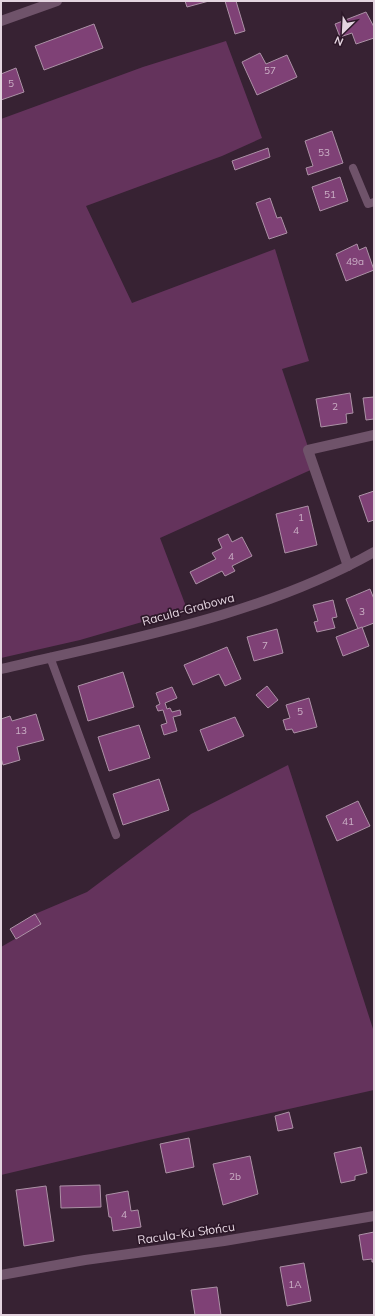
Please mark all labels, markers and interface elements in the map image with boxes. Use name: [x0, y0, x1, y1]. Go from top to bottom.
north arrow: [323, 12, 363, 52]
text: N: [332, 33, 346, 49]
house number: 57: [264, 64, 276, 77]
house number: 5: [8, 77, 14, 90]
house number: 53: [318, 146, 330, 159]
house number: 51: [324, 188, 336, 201]
house number: 49a: [346, 255, 364, 268]
house number: 2: [332, 400, 338, 413]
house number: 1: [298, 511, 304, 524]
house number: 4: [293, 524, 299, 537]
house number: 4: [228, 550, 234, 563]
street label: Racula-Grabowa: [140, 589, 236, 629]
house number: 3: [359, 605, 365, 618]
house number: 7: [262, 639, 268, 652]
house number: 5: [297, 705, 303, 718]
house number: 13: [15, 724, 27, 737]
house number: 41: [342, 815, 354, 828]
house number: 2b: [229, 1170, 241, 1183]
house number: 4: [121, 1208, 127, 1221]
street label: Racula-Ku Słońcu: [136, 1219, 236, 1247]
house number: 1A: [288, 1278, 302, 1291]

